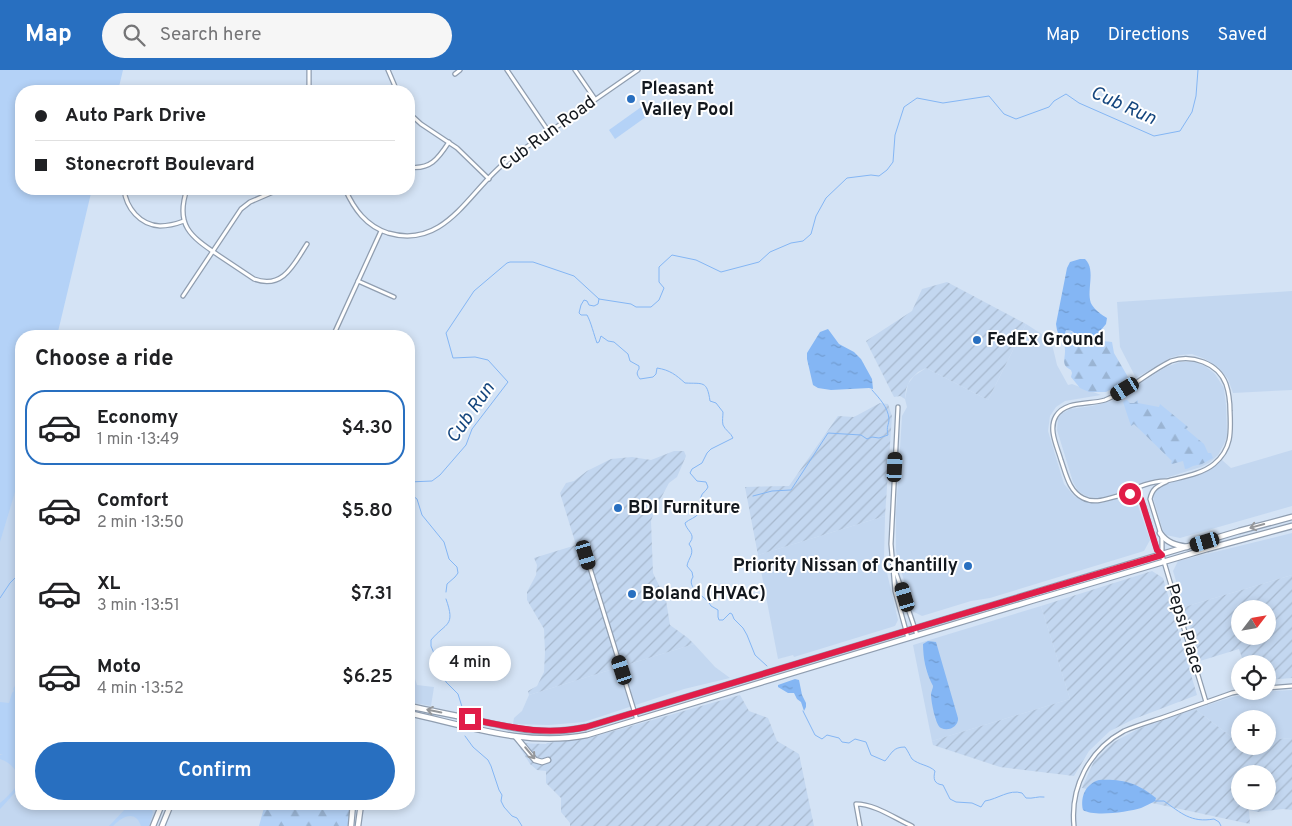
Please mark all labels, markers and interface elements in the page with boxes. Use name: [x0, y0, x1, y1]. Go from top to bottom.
search box: [102, 13, 452, 58]
text: Map: [25, 20, 72, 50]
icon: search: [120, 21, 148, 49]
text: Search here: [160, 23, 261, 47]
text: Map: [1046, 24, 1080, 47]
text: Directions: [1108, 24, 1190, 47]
text: Saved: [1218, 24, 1267, 47]
place label: Pleasant Valley Pool: [641, 78, 734, 122]
water label: Cub Run: [1086, 81, 1160, 131]
street label: Cub Run Road: [495, 91, 601, 177]
marker: Pleasant Valley Pool: [625, 93, 637, 105]
text: Auto Park Drive: [65, 104, 206, 128]
text: Stonecroft Boulevard: [65, 153, 255, 177]
place label: FedEx Ground: [987, 329, 1104, 352]
marker: FedEx Ground: [971, 334, 983, 346]
text: Choose a ride: [35, 346, 173, 373]
car: [1108, 375, 1141, 403]
water label: Cub Run: [441, 377, 501, 448]
icon: car: [37, 405, 82, 450]
text: Economy: [97, 406, 178, 430]
text: $4.30: [342, 416, 393, 440]
text: 1 min · 13:49: [97, 430, 179, 450]
car: [886, 452, 903, 482]
route start: [1119, 483, 1141, 505]
icon: car: [37, 488, 82, 533]
text: Comfort: [97, 489, 169, 513]
place label: BDI Furniture: [628, 497, 740, 520]
text: $5.80: [341, 499, 393, 523]
marker: BDI Furniture: [612, 502, 624, 514]
text: 2 min · 13:50: [97, 513, 184, 533]
one-way arrow: [1249, 522, 1265, 532]
car: [1188, 530, 1221, 554]
car: [574, 538, 597, 572]
place label: Priority Nissan of Chantilly: [733, 555, 958, 578]
marker: Priority Nissan of Chantilly: [962, 560, 974, 572]
icon: car: [37, 571, 82, 616]
text: XL: [97, 572, 120, 596]
car: [893, 580, 916, 614]
street label: Pepsi Place: [1159, 581, 1209, 677]
text: $7.31: [350, 582, 393, 606]
place label: Boland (HVAC): [642, 583, 766, 606]
marker: Boland (HVAC): [626, 588, 638, 600]
text: 3 min · 13:51: [97, 596, 180, 616]
north arrow: [1231, 600, 1276, 645]
map controls: [1231, 600, 1276, 810]
callout: 4 min: [429, 646, 511, 682]
text: 4 min: [449, 653, 491, 673]
car: [610, 653, 633, 687]
icon: car: [37, 654, 82, 699]
text: Moto: [97, 655, 141, 679]
button: locate: [1231, 655, 1276, 700]
text: $6.25: [342, 665, 393, 689]
text: 4 min · 13:52: [97, 679, 184, 699]
one-way arrow: [426, 706, 442, 715]
route end: [459, 708, 481, 730]
button: +: [1231, 710, 1276, 755]
button: Confirm: [35, 742, 395, 800]
one-way arrow: [524, 747, 536, 760]
button: −: [1231, 765, 1276, 810]

